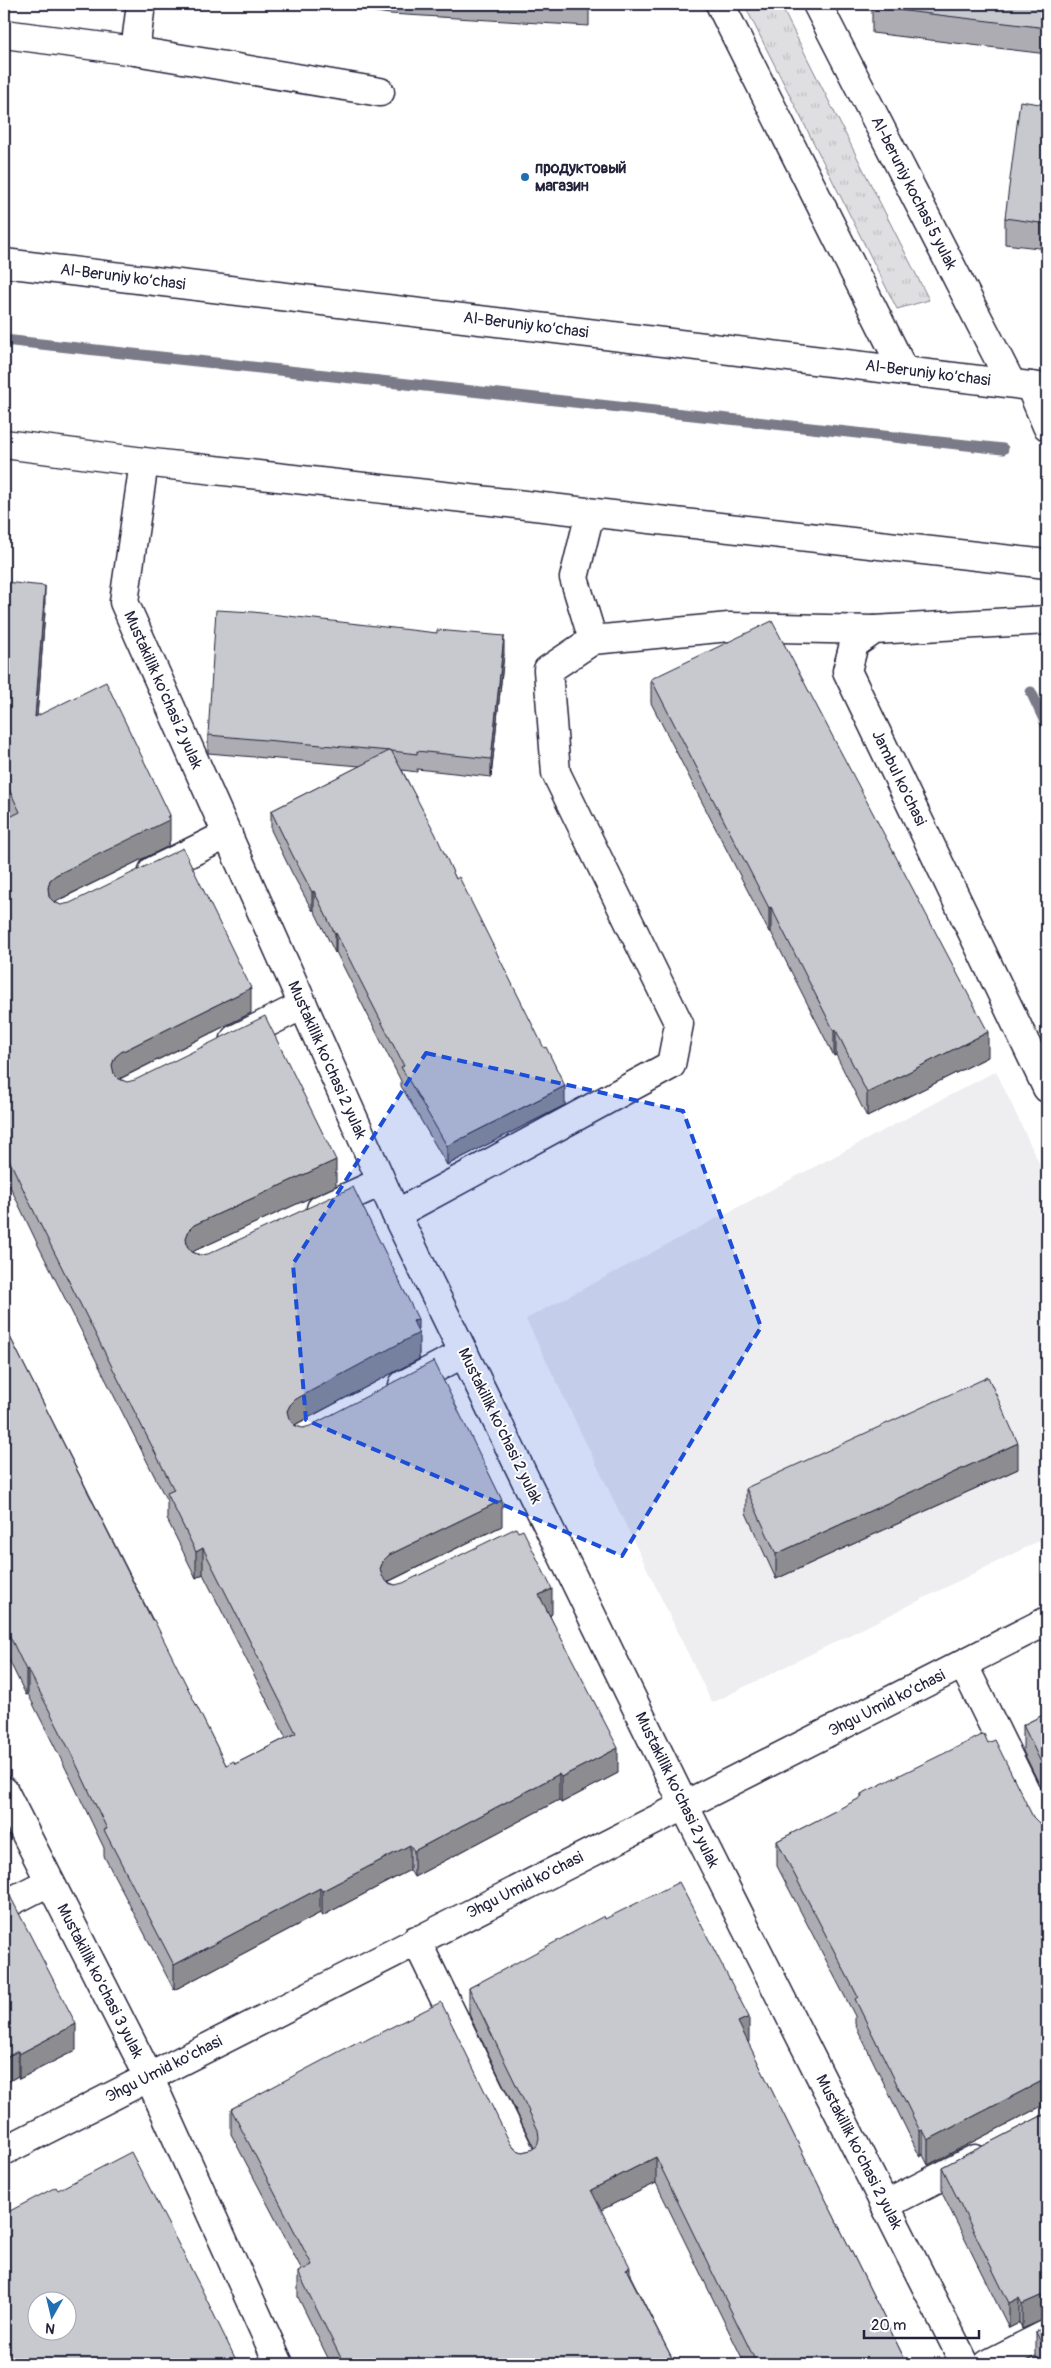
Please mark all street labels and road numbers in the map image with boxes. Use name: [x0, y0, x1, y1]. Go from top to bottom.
street label: Al-beruniy kochasi 5 yulak: [867, 113, 962, 273]
street label: Al-Beruniy ko’chasi: [59, 259, 187, 295]
street label: Al-Beruniy ko’chasi: [462, 307, 590, 343]
street label: Al-Beruniy ko’chasi: [864, 355, 992, 391]
street label: Mustakillik ko'chasi 2 yulak: [119, 608, 207, 772]
street label: Jambul ko'chasi: [867, 727, 931, 829]
street label: Mustakillik ko'chasi 2 yulak: [283, 978, 371, 1142]
street label: Mustakillik ko'chasi 2 yulak: [454, 1345, 547, 1507]
street label: Эhgu Umid ko’chasi: [826, 1665, 949, 1741]
street label: Mustakillik ko'chasi 2 yulak: [631, 1709, 724, 1871]
street label: Эhgu Umid ko’chasi: [464, 1847, 587, 1923]
street label: Mustakillik ko'chasi 3 yulak: [52, 1900, 148, 2062]
street label: Эhgu Umid ko’chasi: [103, 2031, 226, 2107]
street label: Mustakillik ko'chasi 2 yulak: [811, 2071, 907, 2233]

